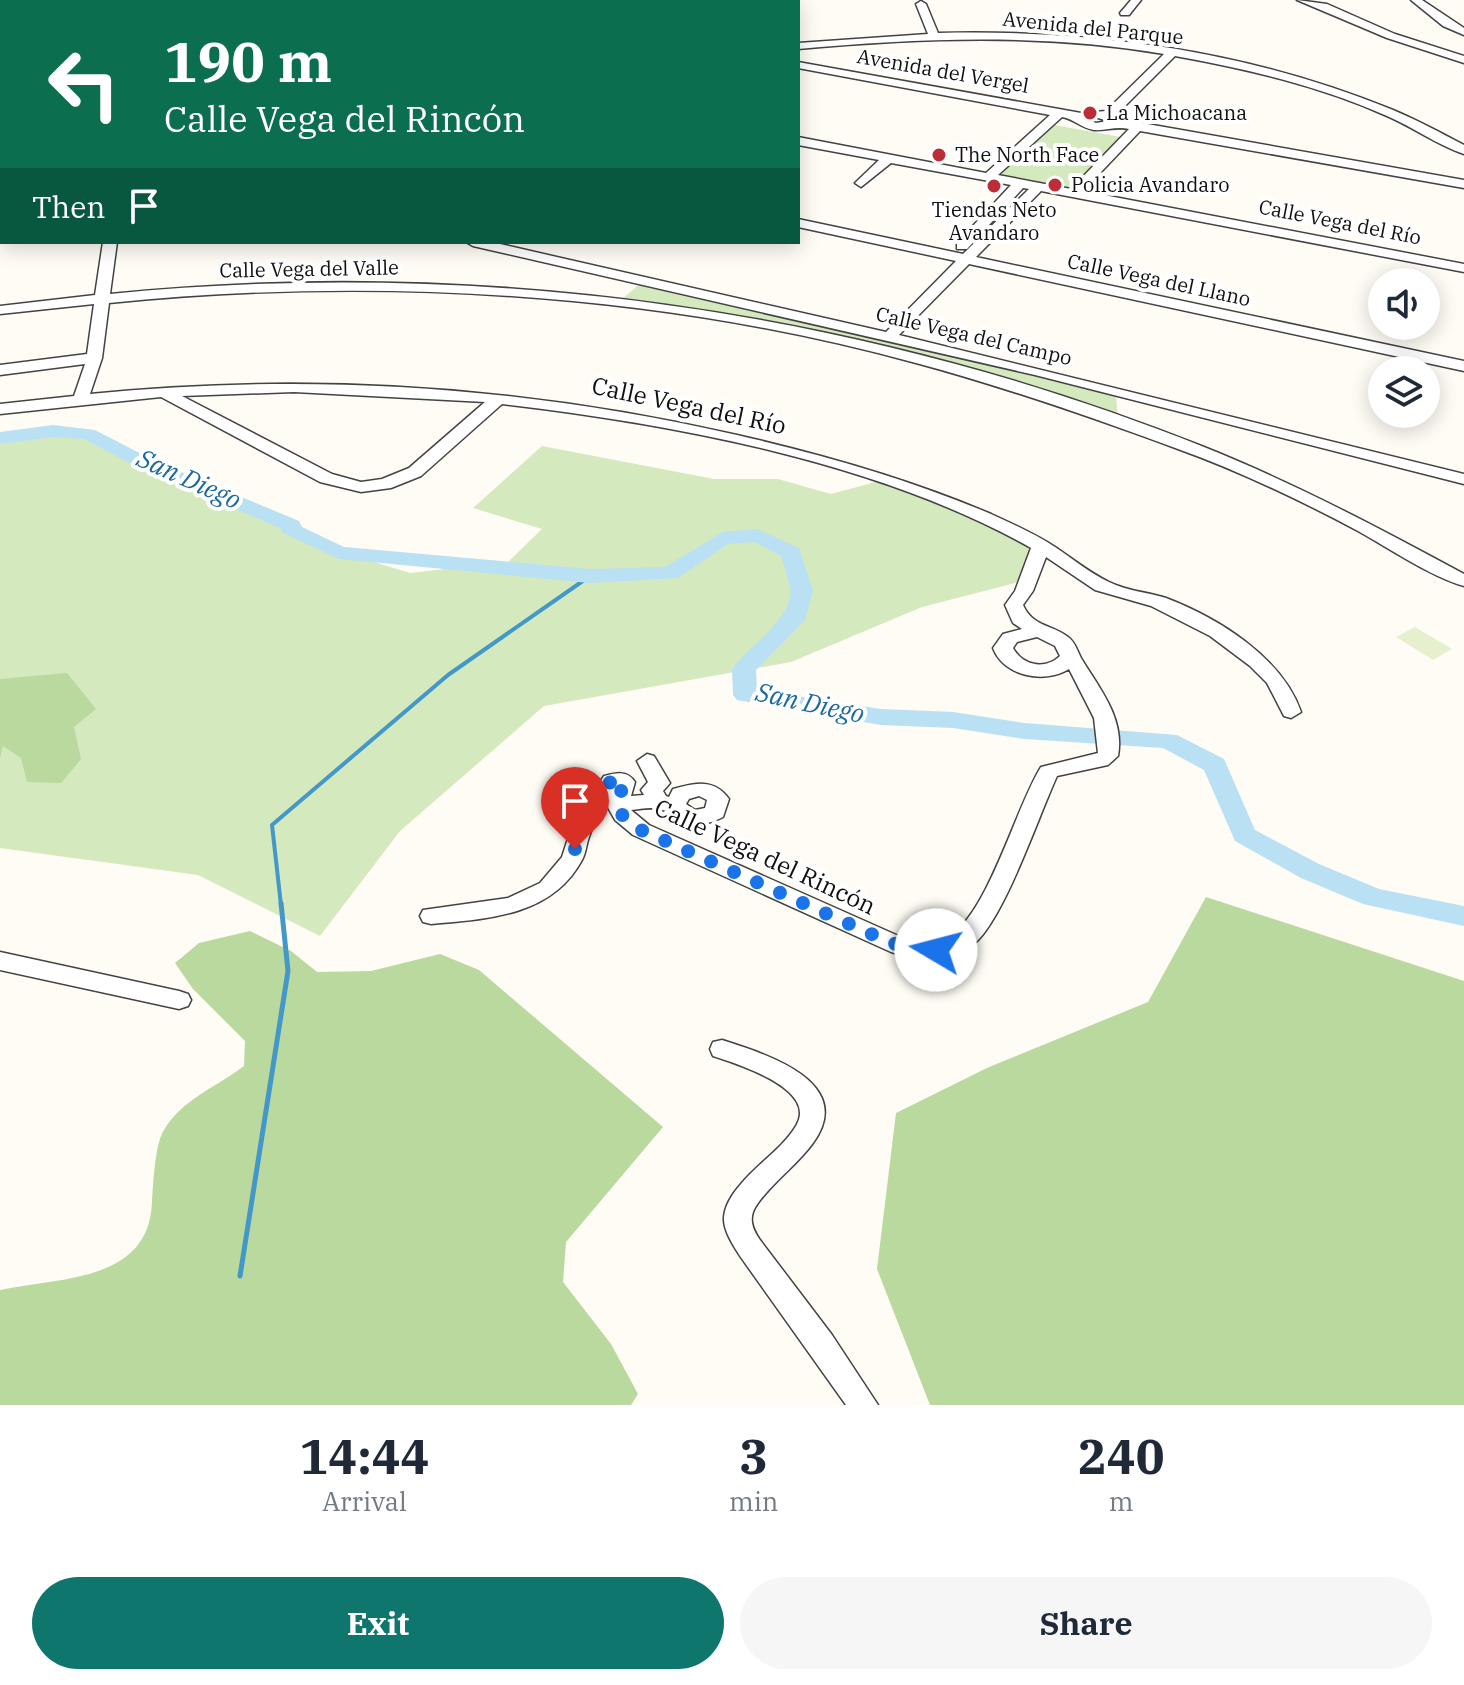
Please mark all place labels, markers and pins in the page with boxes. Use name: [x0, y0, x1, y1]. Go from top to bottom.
place label: La Michoacana: [1106, 99, 1247, 126]
marker: La Michoacana: [1081, 104, 1099, 122]
place label: The North Face: [955, 141, 1099, 168]
marker: The North Face: [930, 146, 948, 164]
place label: Policia Avandaro: [1071, 171, 1229, 198]
marker: Policia Avandaro: [1046, 176, 1064, 194]
marker: Tiendas Neto Avandaro: [985, 177, 1003, 195]
place label: Tiendas Neto Avandaro: [932, 196, 1056, 246]
pin: [541, 767, 609, 849]

